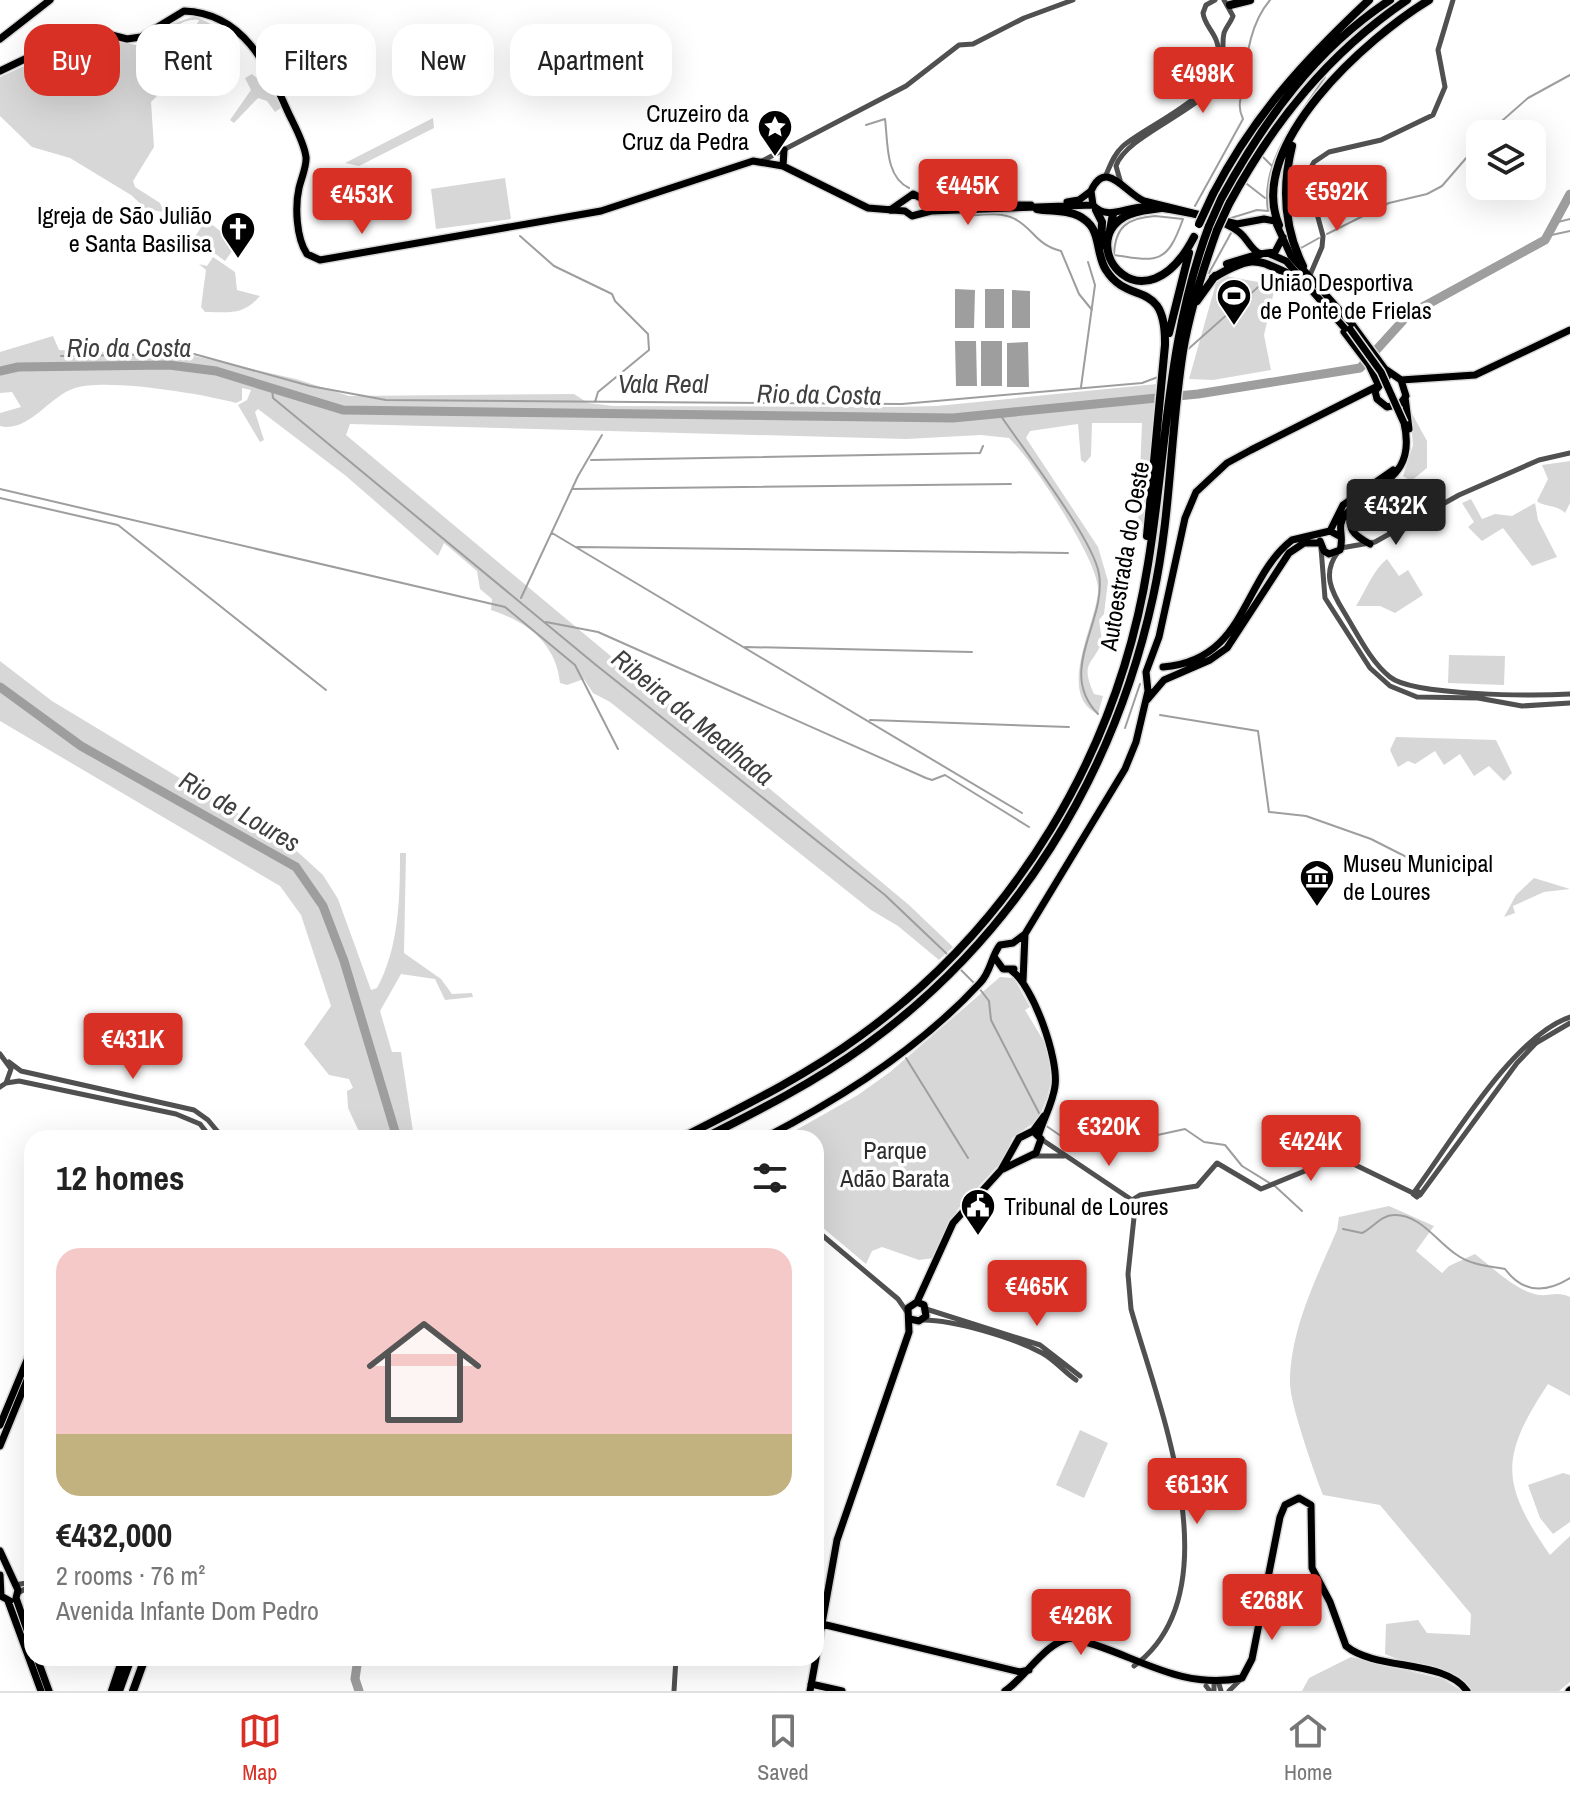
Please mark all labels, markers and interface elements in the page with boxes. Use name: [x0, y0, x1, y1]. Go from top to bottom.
chip: Buy: [24, 24, 120, 96]
chip: Rent: [136, 24, 240, 96]
chip: Filters: [256, 24, 376, 96]
chip: New: [392, 24, 494, 96]
chip: Apartment: [510, 24, 672, 96]
pin: €498K: [1147, 47, 1259, 115]
text: €498K: [1172, 55, 1234, 90]
place label: Cruzeiro da Cruz da Pedra: [622, 97, 749, 157]
place icon: Cruzeiro da Cruz da Pedra: [756, 108, 794, 158]
map controls: [1466, 120, 1546, 200]
button: layers: [1466, 120, 1546, 200]
pin: €445K: [912, 159, 1024, 227]
pin: €592K: [1281, 165, 1393, 233]
text: €445K: [937, 167, 999, 202]
pin: €453K: [306, 168, 418, 236]
text: €592K: [1306, 173, 1368, 208]
text: €453K: [331, 176, 393, 211]
place label: Igreja de São Julião e Santa Basilisa: [37, 199, 212, 259]
church icon: Igreja de São Julião e Santa Basilisa: [219, 210, 257, 260]
place label: União Desportiva de Ponte de Frielas: [1260, 266, 1432, 326]
sports icon: União Desportiva de Ponte de Frielas: [1215, 277, 1253, 327]
water label: Rio da Costa: [67, 330, 191, 365]
water label: Vala Real: [618, 366, 710, 401]
water label: Rio da Costa: [756, 375, 882, 413]
street label: Autoestrada do Oeste: [1091, 459, 1156, 654]
pin: €432K: [1340, 479, 1452, 547]
text: €432K: [1365, 487, 1427, 522]
water label: Ribeira da Mealhada: [605, 641, 781, 793]
water label: Rio de Loures: [173, 762, 307, 860]
place label: Museu Municipal de Loures: [1343, 847, 1493, 907]
museum icon: Museu Municipal de Loures: [1298, 858, 1336, 908]
pin: €431K: [77, 1013, 189, 1081]
text: €431K: [102, 1021, 164, 1056]
pin: €320K: [1053, 1100, 1165, 1168]
text: €320K: [1078, 1108, 1140, 1143]
pin: €424K: [1255, 1115, 1367, 1183]
text: €424K: [1280, 1123, 1342, 1158]
park label: Parque Adão Barata: [839, 1134, 950, 1194]
text: 12 homes: [56, 1155, 185, 1201]
icon: filters: [748, 1156, 792, 1200]
public building icon: Tribunal de Loures: [959, 1187, 997, 1237]
place label: Tribunal de Loures: [1004, 1190, 1168, 1222]
pin: €465K: [981, 1260, 1093, 1328]
text: €465K: [1006, 1268, 1068, 1303]
icon: home: [352, 1300, 496, 1444]
pin: €613K: [1141, 1458, 1253, 1526]
text: €613K: [1166, 1466, 1228, 1501]
text: €432,000: [56, 1512, 172, 1558]
text: 2 rooms · 76 m²: [56, 1558, 205, 1593]
pin: €268K: [1216, 1574, 1328, 1642]
text: €268K: [1241, 1582, 1303, 1617]
pin: €426K: [1025, 1589, 1137, 1657]
text: Avenida Infante Dom Pedro: [56, 1593, 319, 1628]
text: €426K: [1050, 1597, 1112, 1632]
tab: Map: [238, 1709, 282, 1787]
tab: Saved: [757, 1709, 809, 1787]
tab: Home: [1284, 1709, 1332, 1787]

